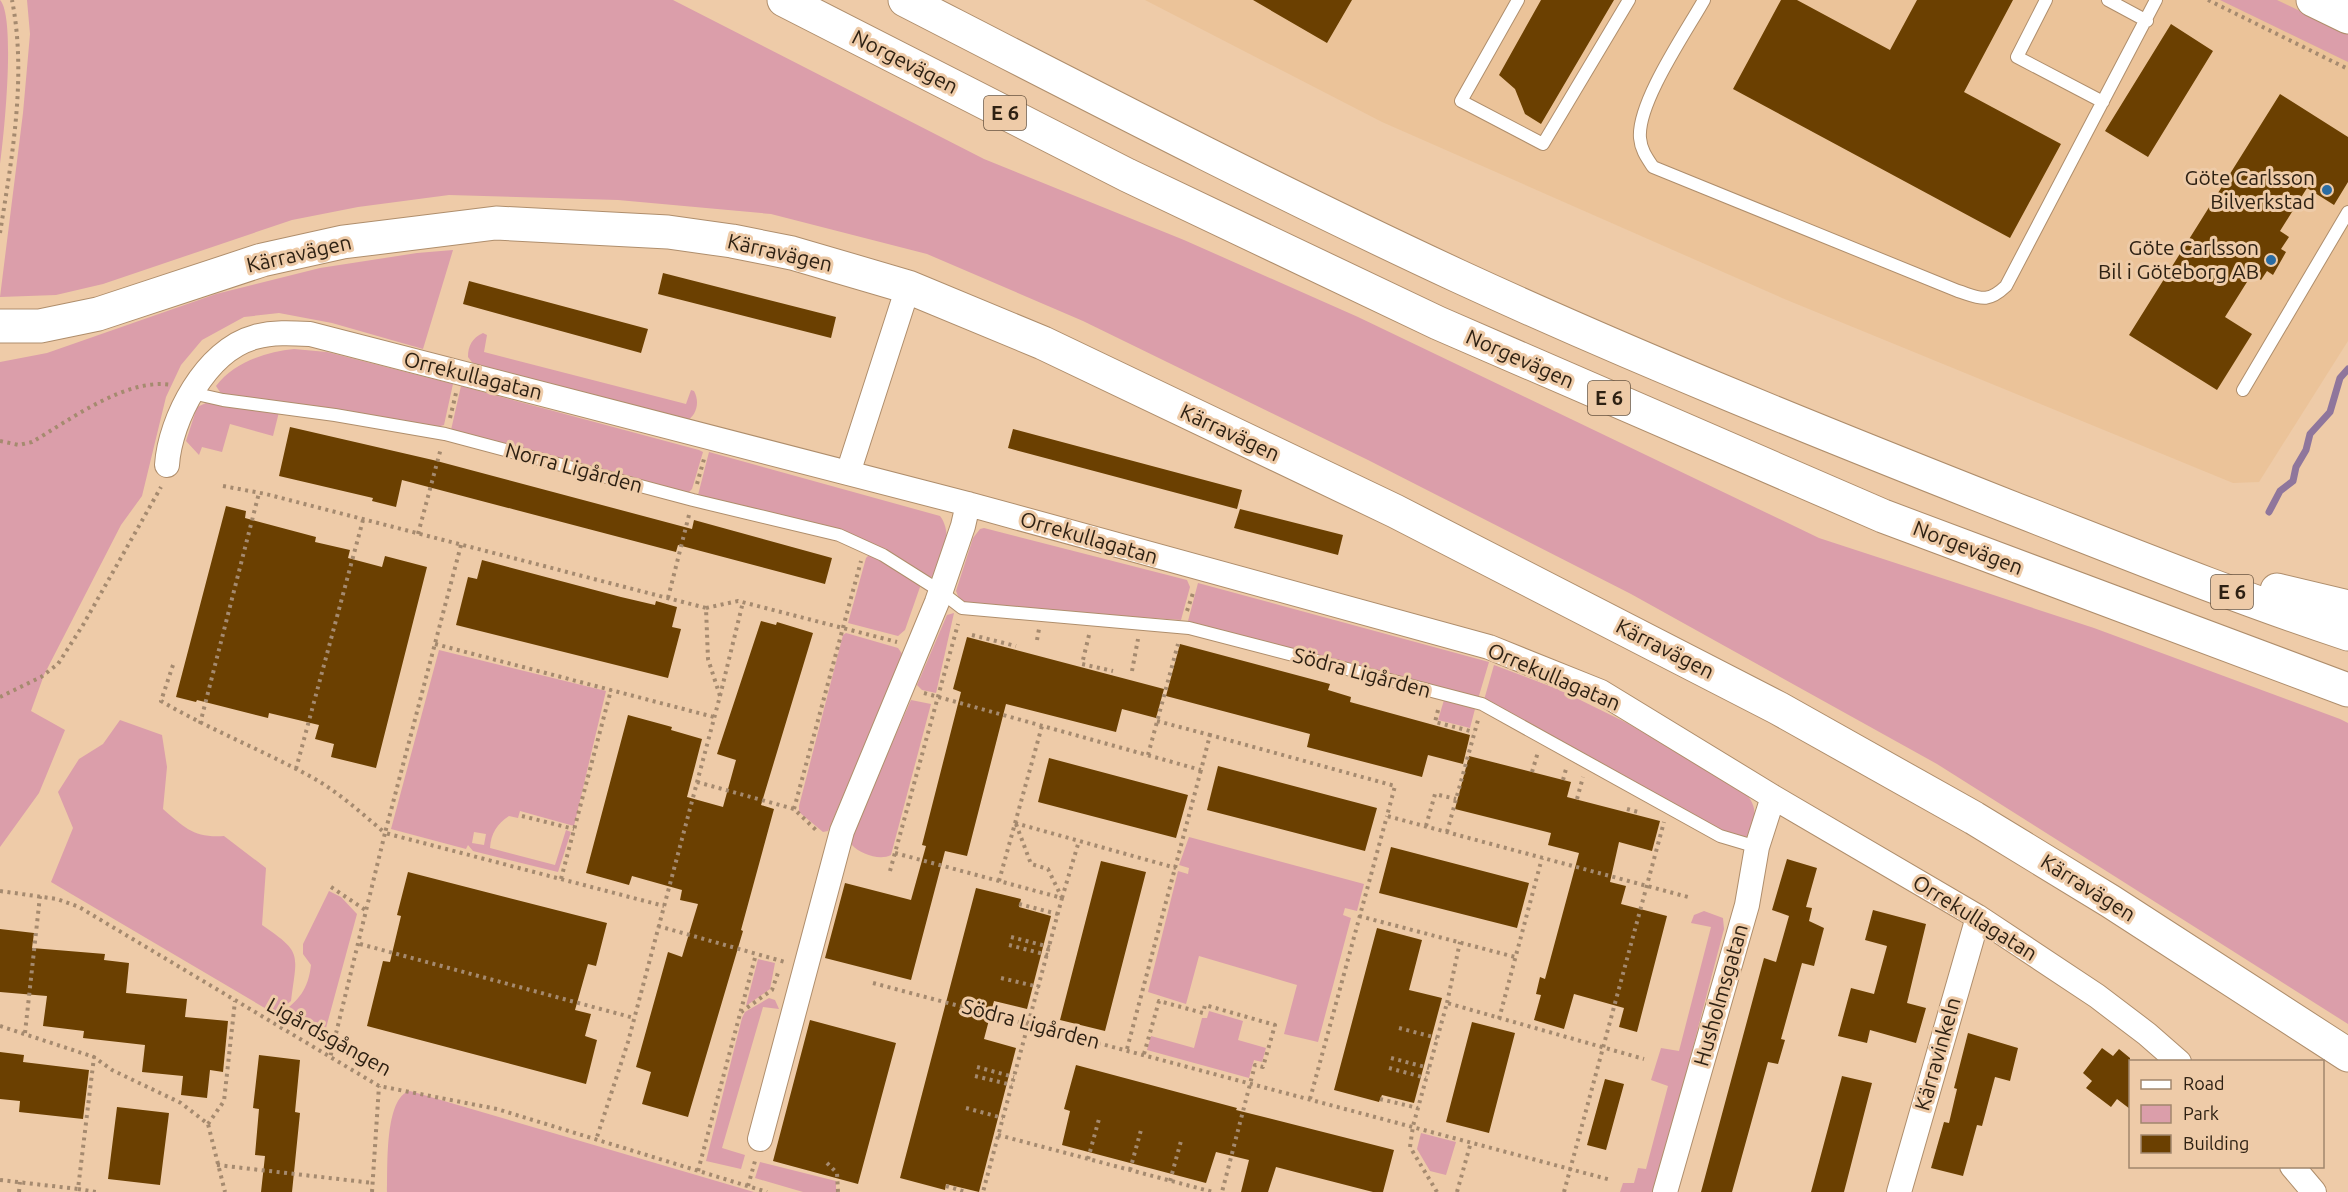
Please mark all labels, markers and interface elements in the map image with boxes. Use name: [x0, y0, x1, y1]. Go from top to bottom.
street label: Norgevägen: [849, 24, 962, 98]
road number: E 6: [984, 96, 1026, 130]
place label: Göte Carlsson Bilverkstad: [2185, 165, 2315, 213]
marker: Göte Carlsson Bilverkstad: [2320, 183, 2334, 197]
street label: Kärravägen: [725, 228, 835, 276]
street label: Kärravägen: [244, 229, 354, 277]
place label: Göte Carlsson Bil i Göteborg AB: [2098, 235, 2259, 283]
marker: Göte Carlsson Bil i Göteborg AB: [2264, 253, 2278, 267]
street label: Norgevägen: [1463, 324, 1578, 393]
street label: Orrekullagatan: [401, 346, 545, 404]
road number: E 6: [1588, 381, 1630, 415]
street label: Kärravägen: [1177, 399, 1284, 466]
street label: Norra Ligården: [503, 437, 646, 497]
street label: Orrekullagatan: [1018, 506, 1161, 568]
street label: Norgevägen: [1910, 515, 2027, 579]
road number: E 6: [2211, 575, 2253, 609]
street label: Kärravägen: [1612, 613, 1719, 683]
street label: Orrekullagatan: [1484, 637, 1624, 715]
street label: Södra Ligården: [1291, 642, 1434, 702]
street label: Kärravägen: [2037, 849, 2140, 926]
street label: Orrekullagatan: [1909, 869, 2042, 965]
street label: Husholmsgatan: [1688, 921, 1752, 1069]
street label: Ligårdsgången: [263, 992, 396, 1080]
street label: Södra Ligården: [960, 993, 1103, 1053]
street label: Kärravinkeln: [1909, 994, 1965, 1113]
legend: [2129, 1060, 2324, 1168]
text: Road: [2183, 1073, 2225, 1093]
text: Park: [2183, 1103, 2219, 1123]
text: Building: [2183, 1133, 2249, 1153]

